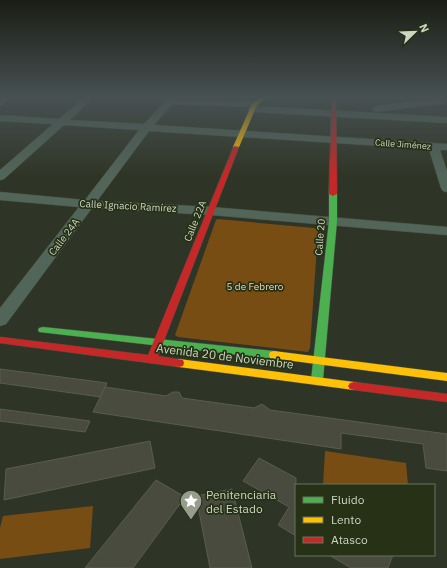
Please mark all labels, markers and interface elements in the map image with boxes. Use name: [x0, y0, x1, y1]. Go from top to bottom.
north arrow: [395, 12, 435, 52]
text: N: [416, 22, 432, 35]
street label: Calle Jiménez: [375, 137, 431, 151]
street label: Calle Ignacio Ramírez: [79, 197, 177, 215]
street label: Calle 22A: [181, 198, 209, 243]
street label: Calle 24A: [46, 215, 83, 258]
street label: Calle 20: [312, 218, 328, 256]
park label: 5 de Febrero: [227, 280, 284, 293]
street label: Avenida 20 de Noviembre: [155, 340, 295, 372]
legend: [295, 484, 435, 556]
place label: Penitenciaria del Estado: [206, 487, 277, 516]
place icon: Penitenciaria del Estado: [178, 488, 204, 521]
text: Fluido: [331, 492, 365, 507]
text: Lento: [331, 512, 361, 527]
text: Atasco: [331, 532, 368, 547]

